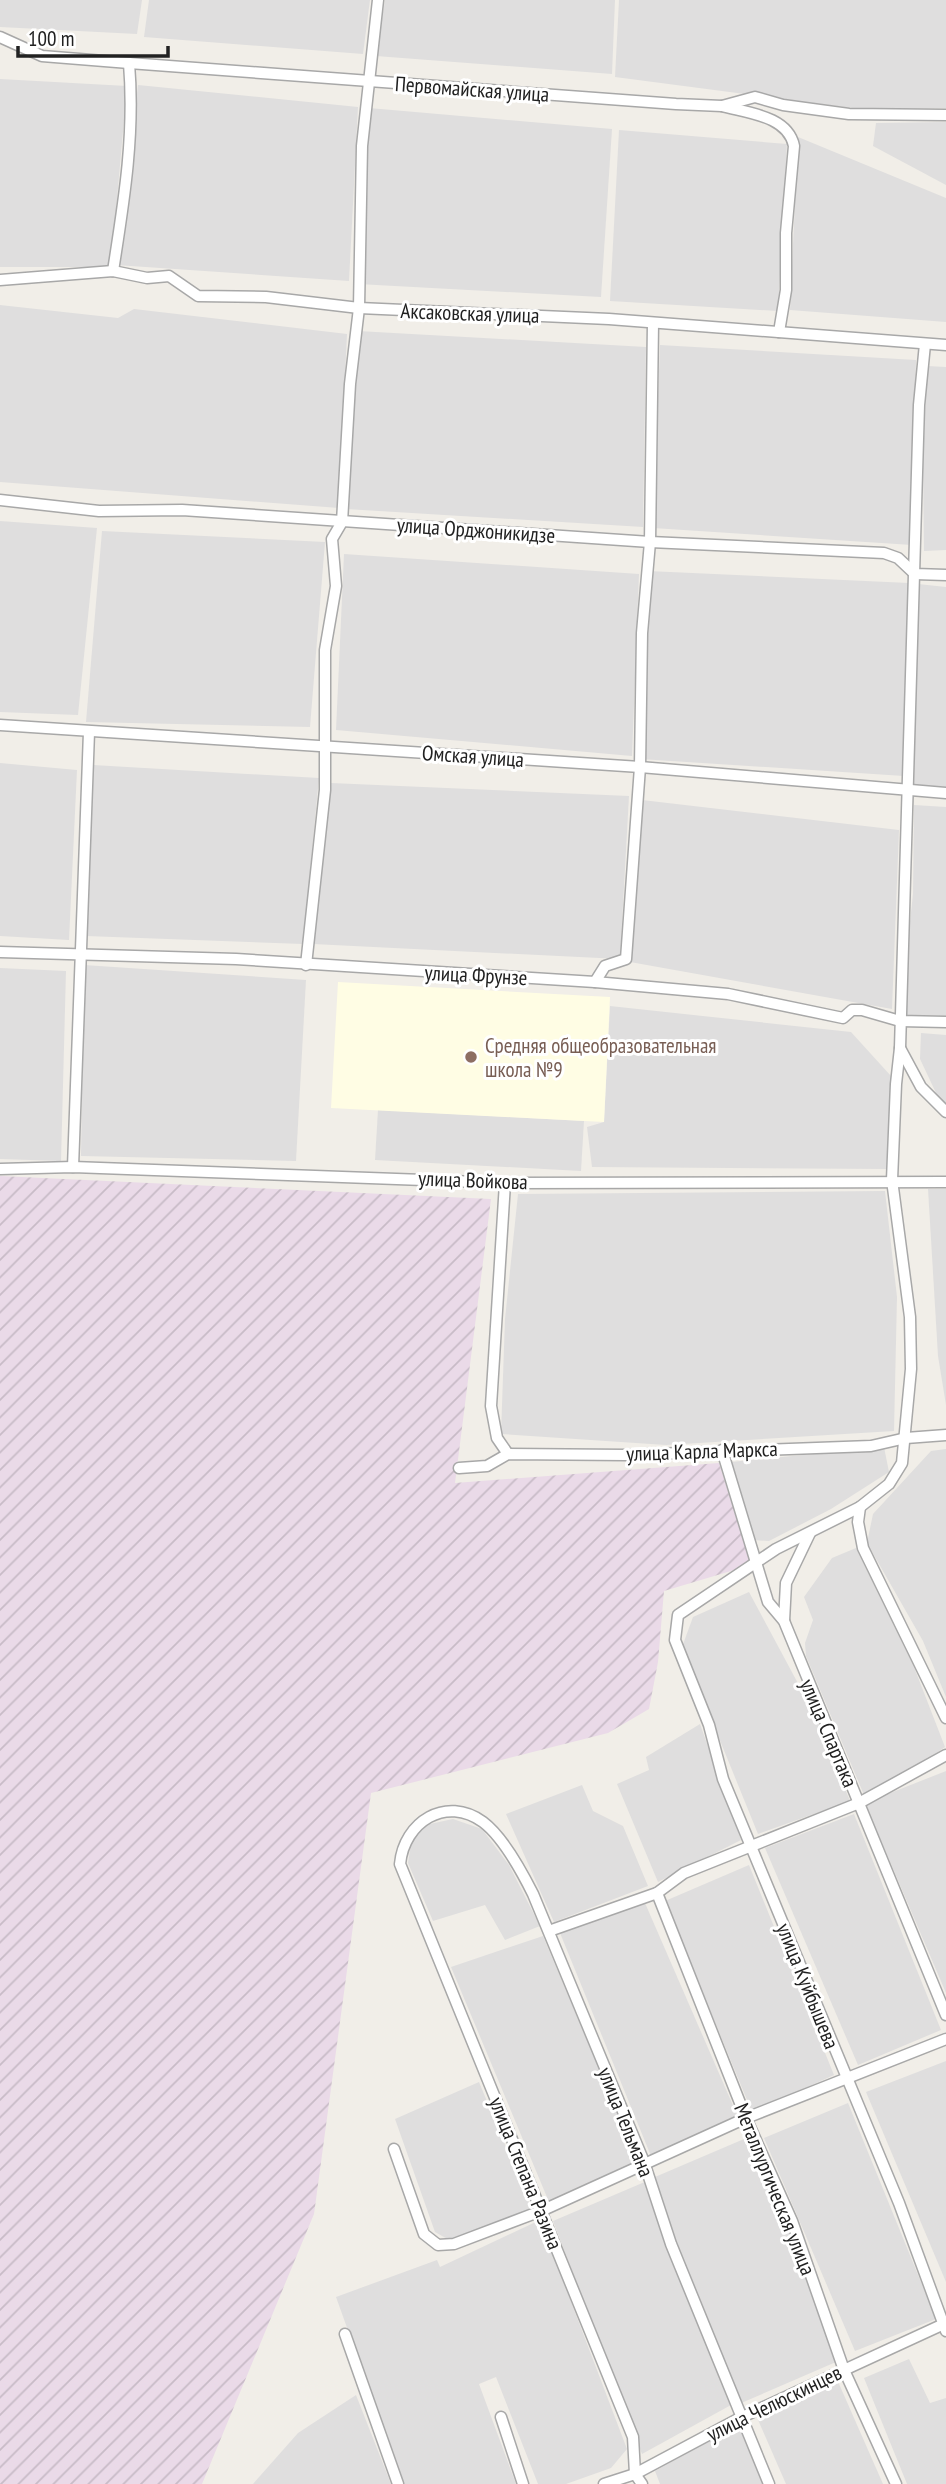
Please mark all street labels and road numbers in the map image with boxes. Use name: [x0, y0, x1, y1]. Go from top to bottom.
street label: Первомайская улица: [394, 70, 550, 108]
street label: Аксаковская улица: [400, 297, 540, 329]
street label: улица Орджоникидзе: [396, 511, 556, 549]
street label: Омская улица: [421, 739, 525, 773]
street label: улица Фрунзе: [424, 959, 528, 991]
street label: улица Войкова: [418, 1165, 528, 1195]
street label: улица Карла Маркса: [626, 1435, 778, 1467]
street label: улица Спартака: [794, 1675, 864, 1791]
street label: улица Куйбышева: [771, 1919, 845, 2053]
street label: улица Тельмана: [592, 2063, 660, 2181]
street label: улица Степана Разина: [483, 2093, 569, 2253]
street label: Металлургическая улица: [728, 2099, 822, 2279]
street label: улица Челюскинцев: [702, 2359, 846, 2447]

